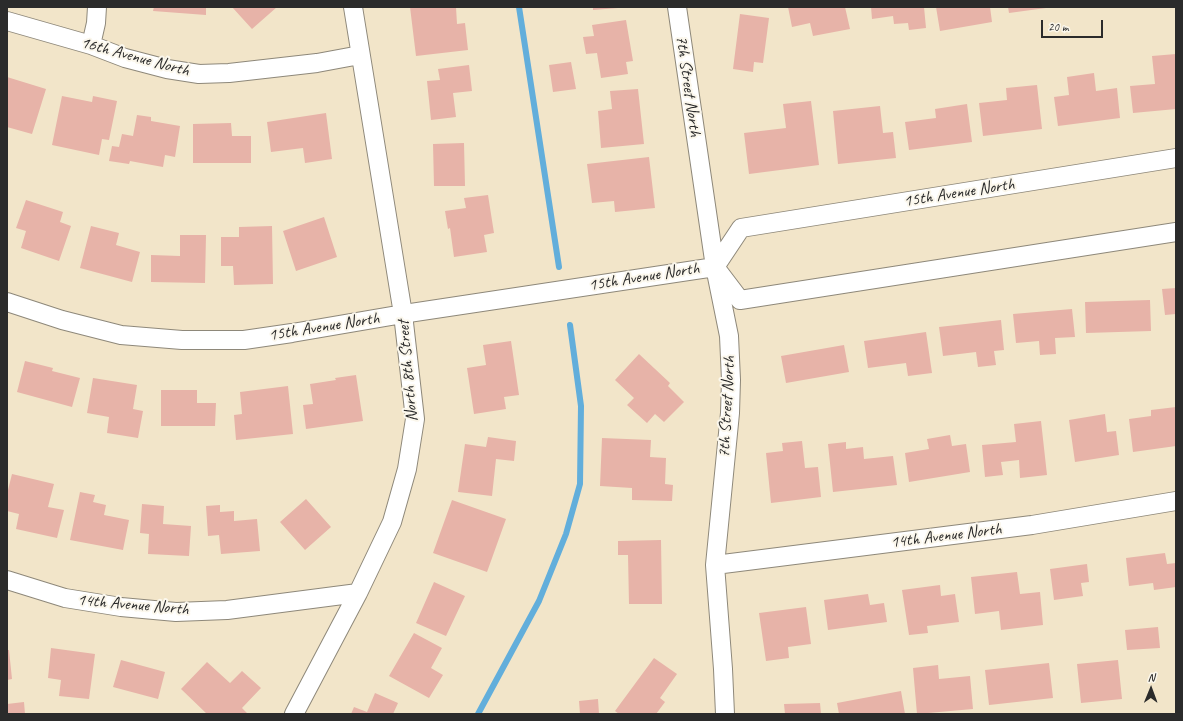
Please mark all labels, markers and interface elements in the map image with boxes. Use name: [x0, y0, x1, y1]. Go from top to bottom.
scale bar: [1043, 12, 1105, 38]
text: 20 m: [1048, 19, 1068, 35]
street label: 16th Avenue North: [78, 33, 192, 81]
street label: 7th Street North: [671, 34, 705, 138]
street label: 15th Avenue North: [902, 174, 1016, 212]
street label: 15th Avenue North: [587, 258, 701, 296]
street label: 15th Avenue North: [267, 308, 381, 346]
street label: North 8th Street: [393, 319, 423, 423]
street label: 7th Street North: [714, 356, 740, 458]
street label: 14th Avenue North: [889, 519, 1003, 553]
street label: 14th Avenue North: [77, 590, 189, 620]
north arrow: [1131, 669, 1171, 709]
text: N: [1148, 670, 1155, 684]

